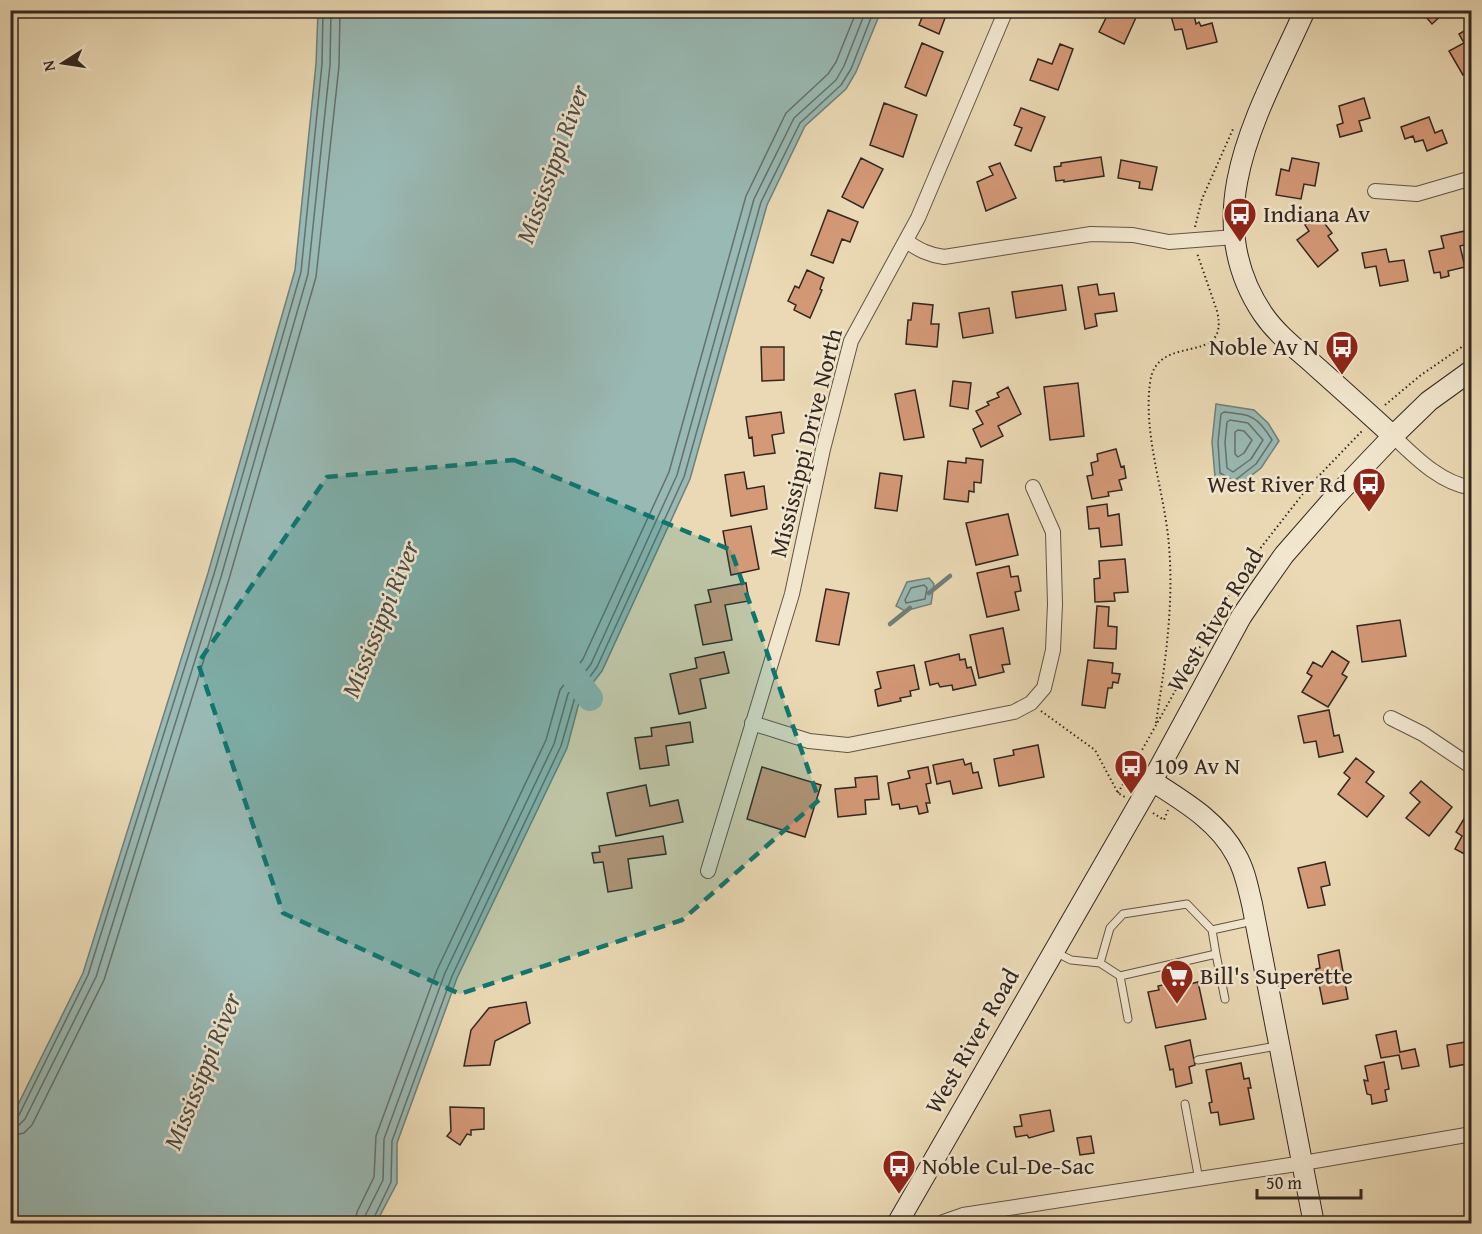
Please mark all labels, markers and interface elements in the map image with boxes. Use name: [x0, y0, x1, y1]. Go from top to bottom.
north arrow: [33, 33, 93, 93]
text: N: [35, 58, 61, 74]
water label: Mississippi River: [505, 78, 599, 249]
bus stop icon: Indiana Av: [1222, 196, 1258, 243]
place label: Indiana Av: [1263, 196, 1370, 231]
street label: Mississippi Drive North: [760, 324, 851, 561]
place label: Noble Av N: [1209, 329, 1319, 364]
bus stop icon: Noble Av N: [1324, 329, 1360, 376]
place label: West River Rd: [1207, 466, 1346, 501]
bus stop icon: West River Rd: [1351, 466, 1387, 513]
water label: Mississippi River: [330, 533, 429, 703]
street label: West River Road: [1158, 541, 1272, 698]
bus stop icon: 109 Av N: [1113, 748, 1149, 795]
place label: 109 Av N: [1154, 748, 1241, 783]
supermarket icon: Bill's Superette: [1159, 958, 1195, 1005]
place label: Bill's Superette: [1200, 958, 1353, 993]
street label: West River Road: [916, 961, 1027, 1120]
water label: Mississippi River: [152, 985, 251, 1155]
bus stop icon: Noble Cul-De-Sac: [881, 1148, 917, 1195]
place label: Noble Cul-De-Sac: [922, 1148, 1095, 1183]
scale bar: [1257, 1162, 1360, 1200]
text: 50 m: [1266, 1169, 1302, 1196]

